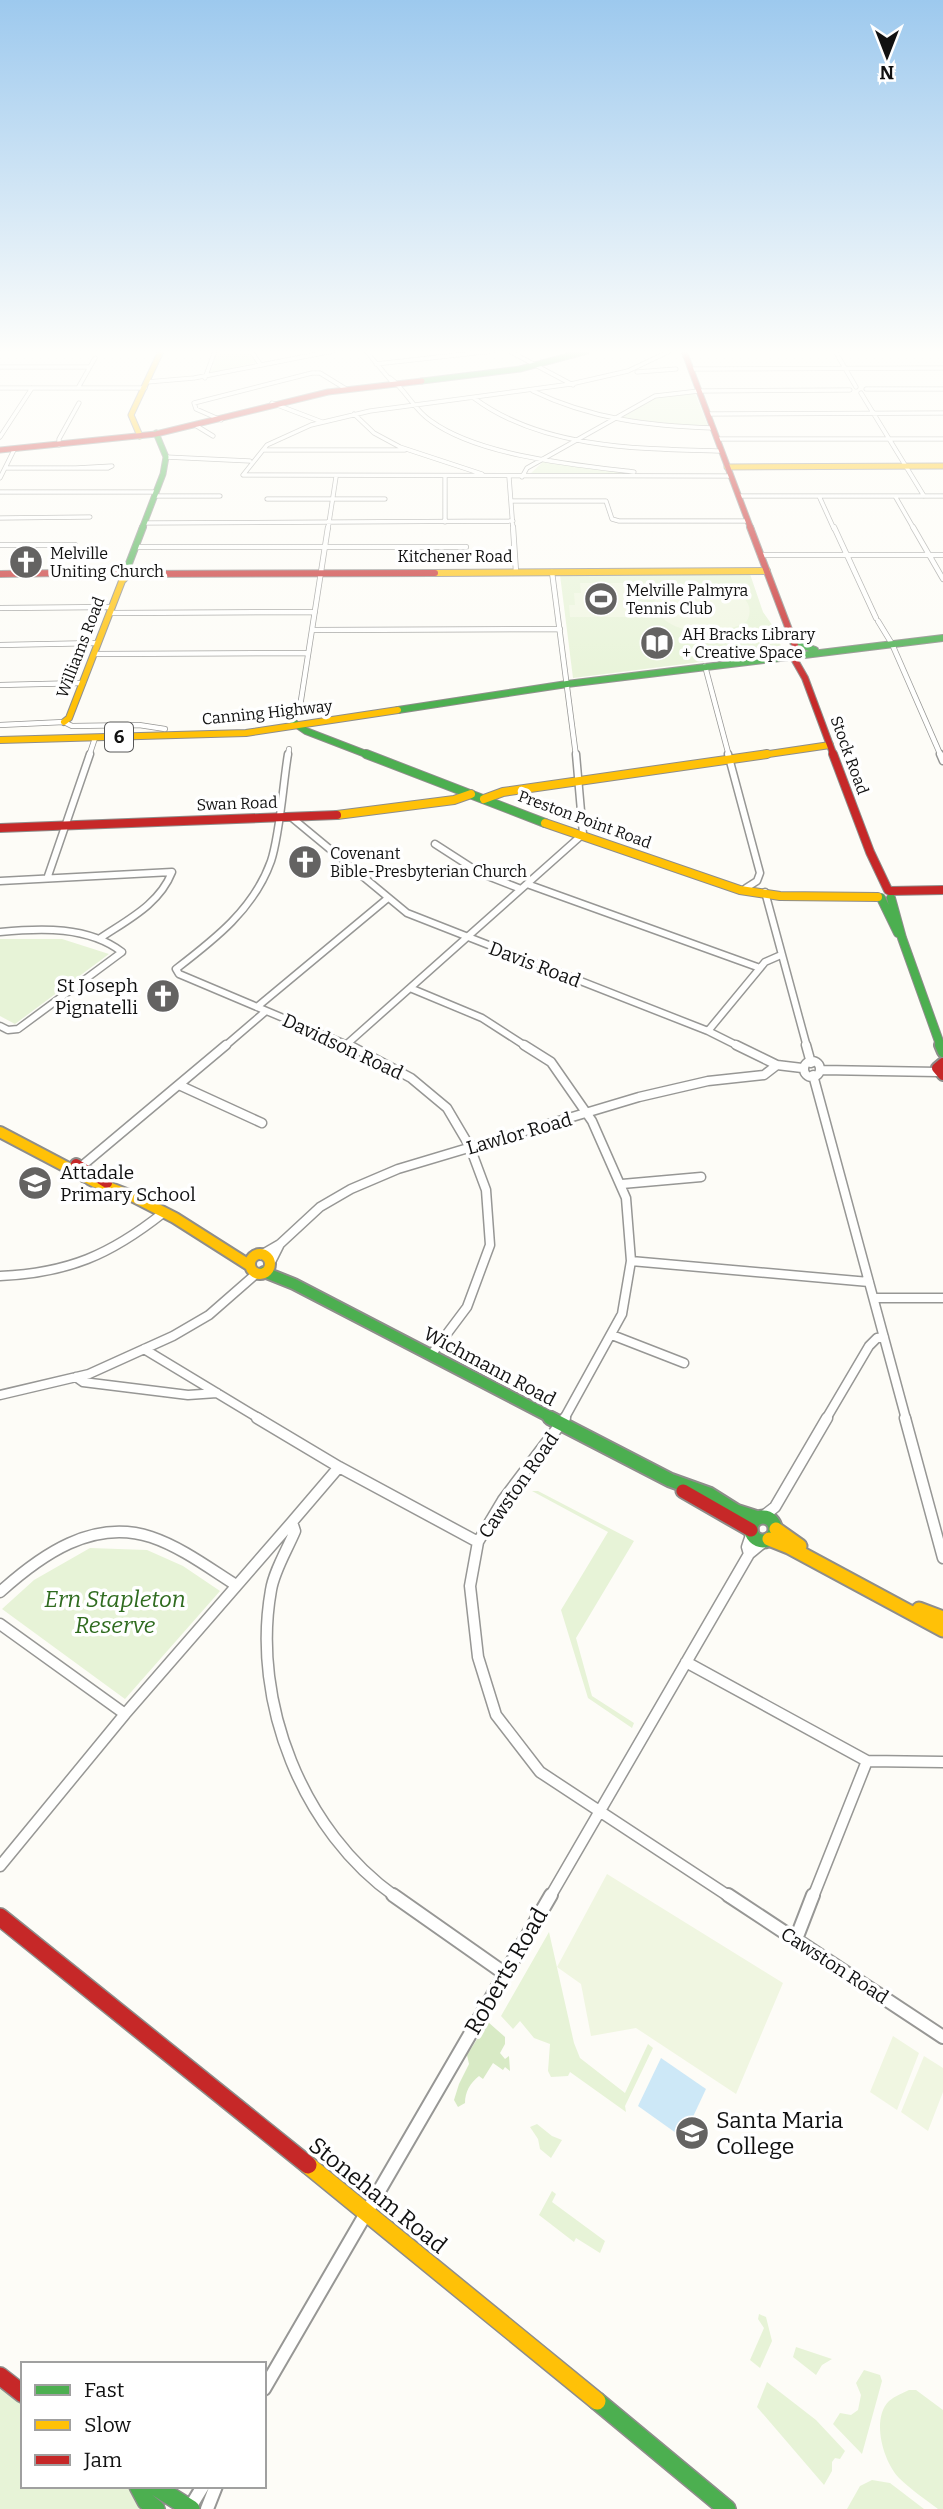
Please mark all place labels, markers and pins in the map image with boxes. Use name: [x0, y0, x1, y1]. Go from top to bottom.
church icon: Melville Uniting Church: [7, 543, 45, 581]
place label: Melville Uniting Church: [50, 544, 164, 581]
sports icon: Melville Palmyra Tennis Club: [582, 580, 620, 618]
place label: Melville Palmyra Tennis Club: [626, 581, 749, 618]
library icon: AH Bracks Library + Creative Space: [638, 624, 676, 662]
place label: AH Bracks Library + Creative Space: [682, 625, 816, 662]
church icon: Covenant Bible-Presbyterian Church: [286, 843, 324, 881]
place label: Covenant Bible-Presbyterian Church: [330, 844, 527, 881]
place label: St Joseph Pignatelli: [55, 974, 138, 1019]
church icon: St Joseph Pignatelli: [144, 977, 182, 1015]
place label: Attadale Primary School: [60, 1161, 196, 1206]
school or university icon: Attadale Primary School: [16, 1164, 54, 1202]
place label: Santa Maria College: [716, 2106, 844, 2160]
school or university icon: Santa Maria College: [673, 2114, 711, 2152]

